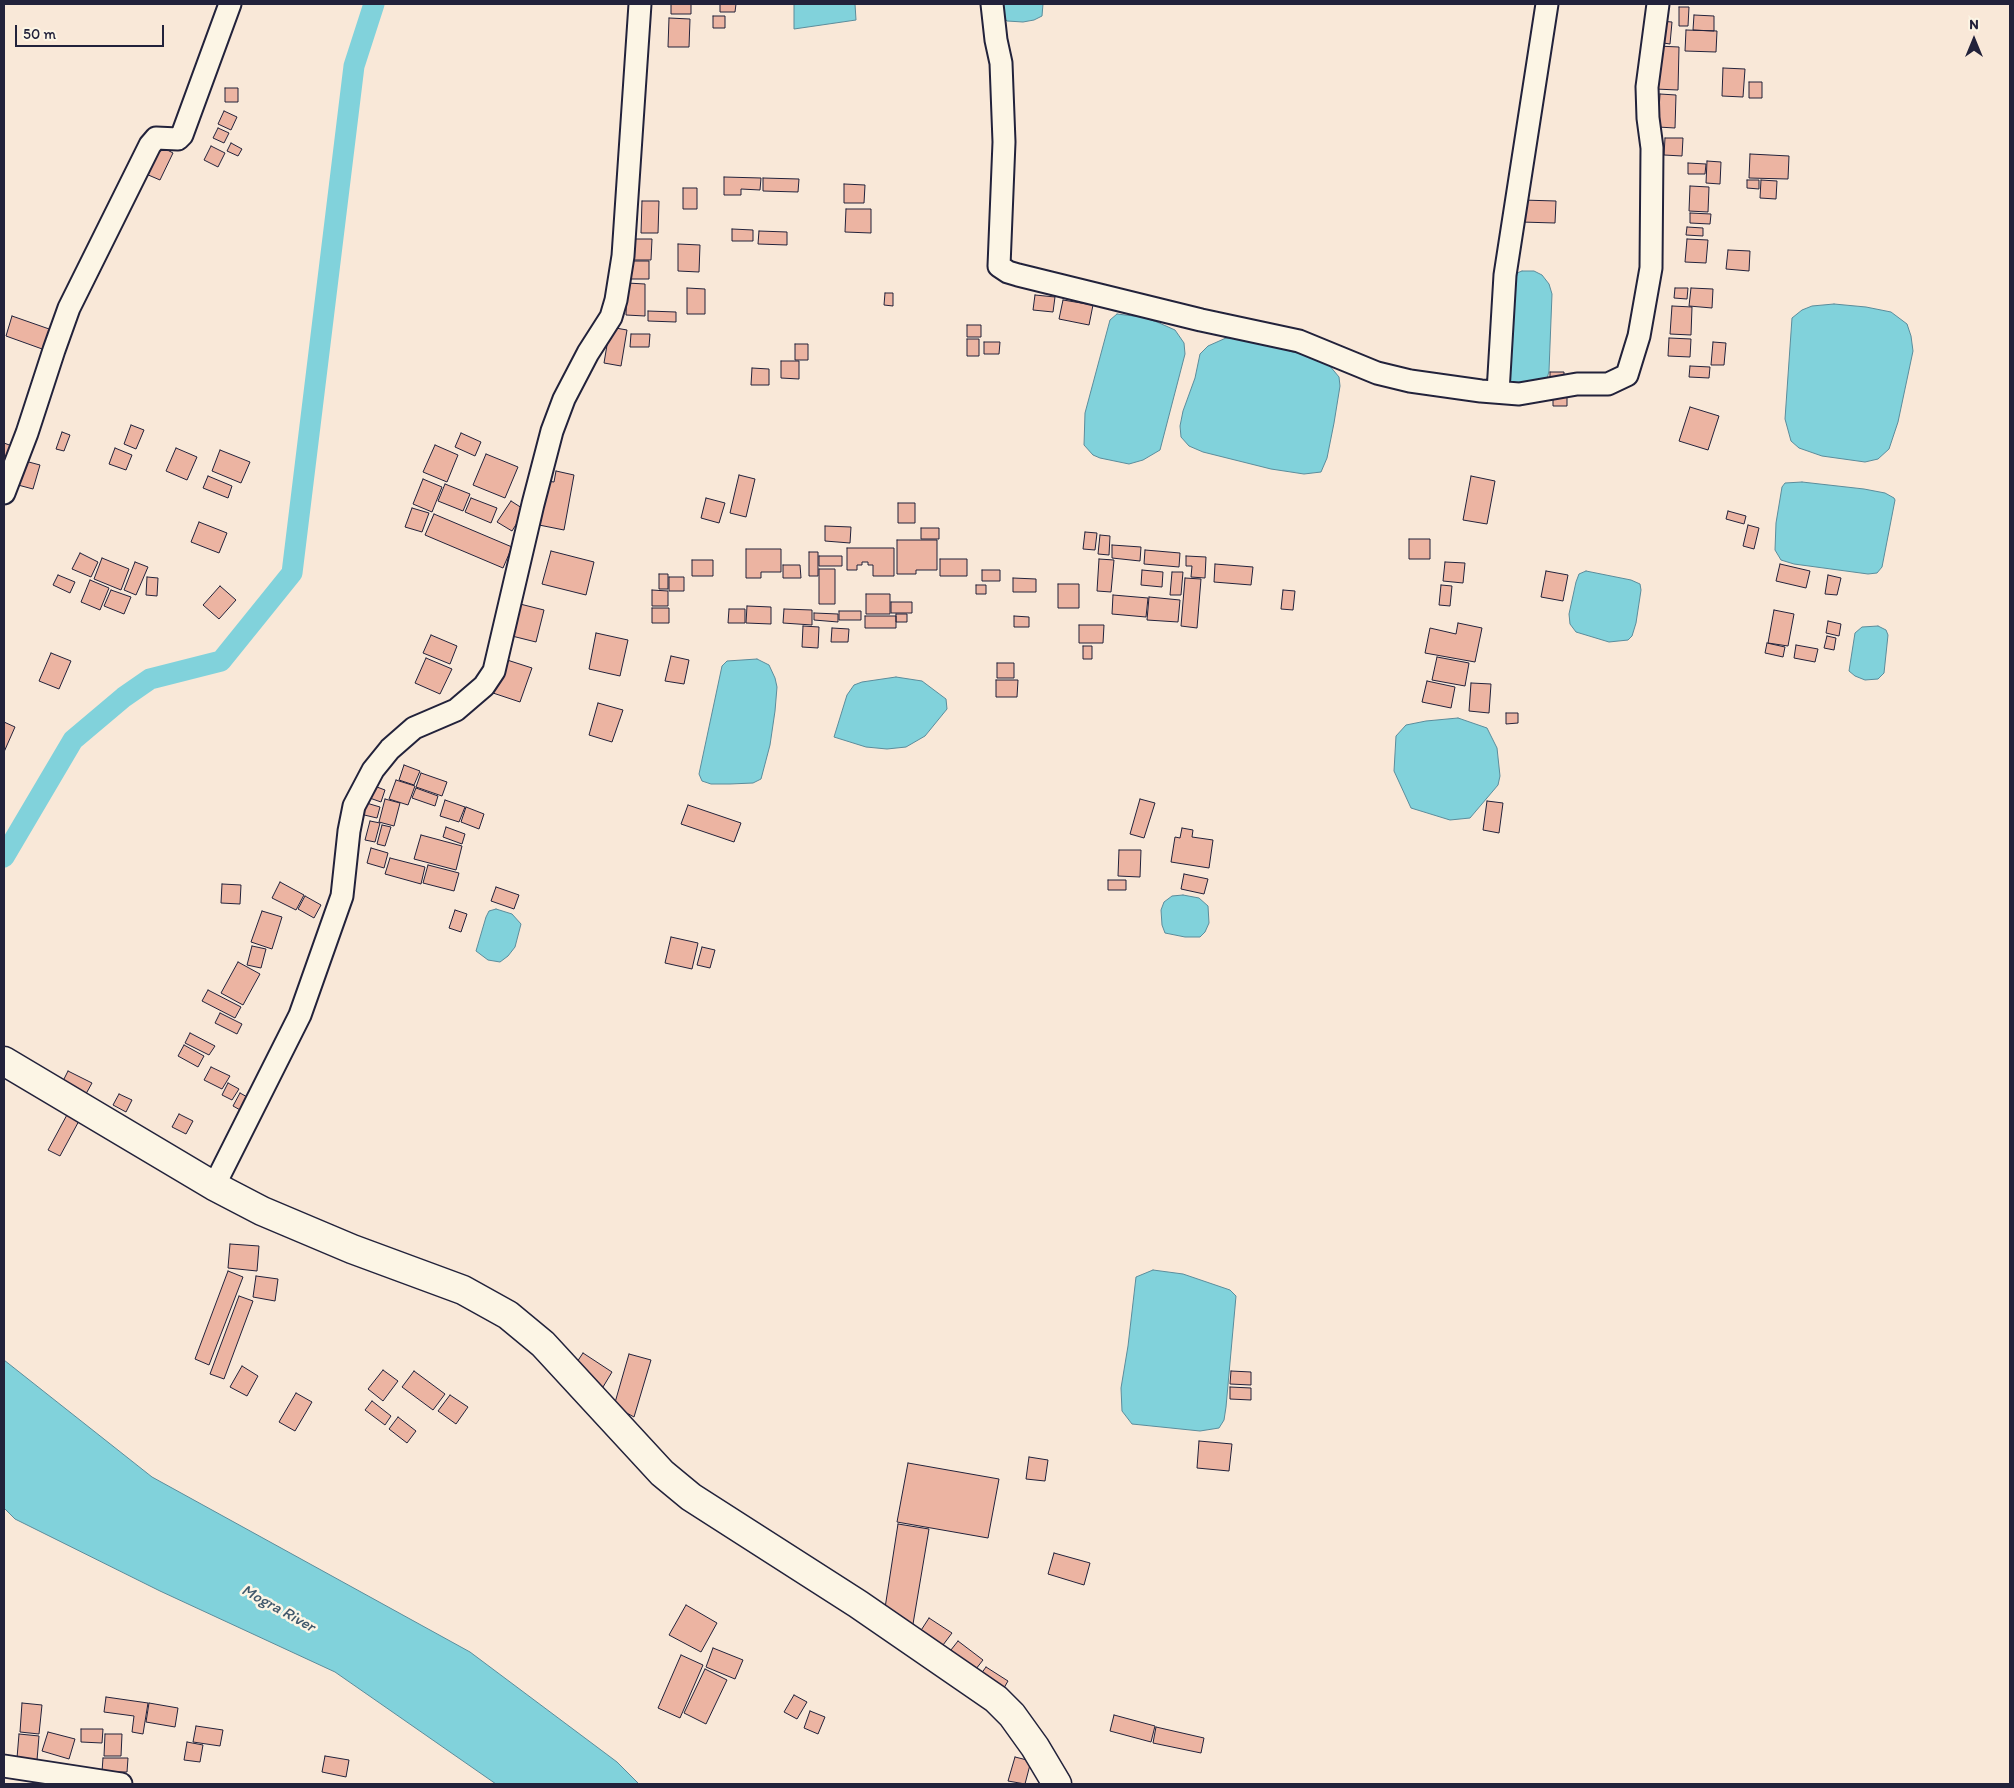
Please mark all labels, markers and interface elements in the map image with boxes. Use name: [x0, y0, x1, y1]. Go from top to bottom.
scale bar: [18, 15, 166, 47]
north arrow: [1949, 15, 1999, 65]
text: N: [1969, 16, 1979, 33]
text: 50 m: [23, 25, 56, 43]
water label: Mogra River: [238, 1581, 318, 1637]

